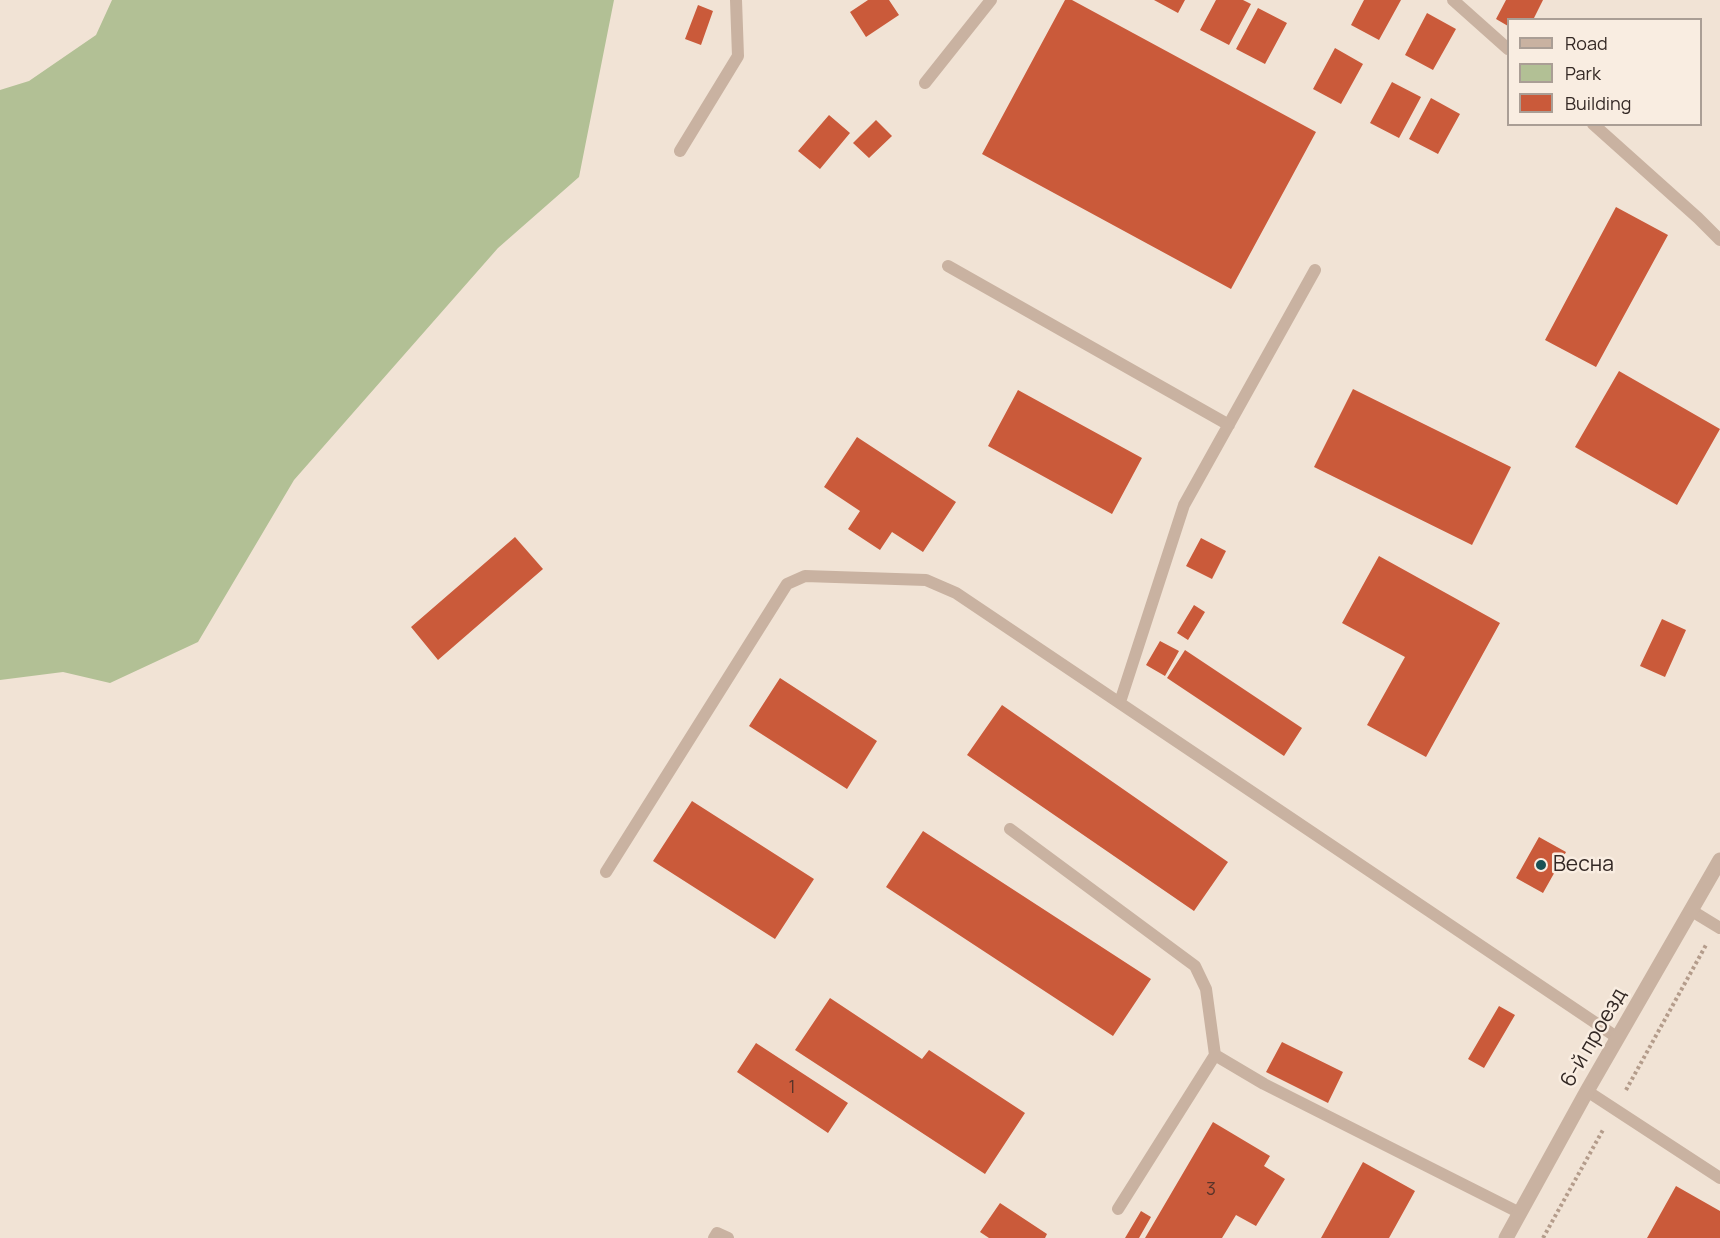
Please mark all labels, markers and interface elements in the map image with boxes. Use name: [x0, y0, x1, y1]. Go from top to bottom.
legend: [1507, 18, 1702, 126]
text: Road: [1565, 31, 1608, 55]
text: Park: [1565, 61, 1601, 85]
text: Building: [1565, 91, 1631, 115]
place label: Весна: [1553, 852, 1614, 878]
marker: Весна: [1534, 858, 1548, 872]
street label: 6-й проезд: [1556, 984, 1632, 1092]
house number: 1: [788, 1077, 796, 1099]
house number: 3: [1206, 1179, 1216, 1201]

